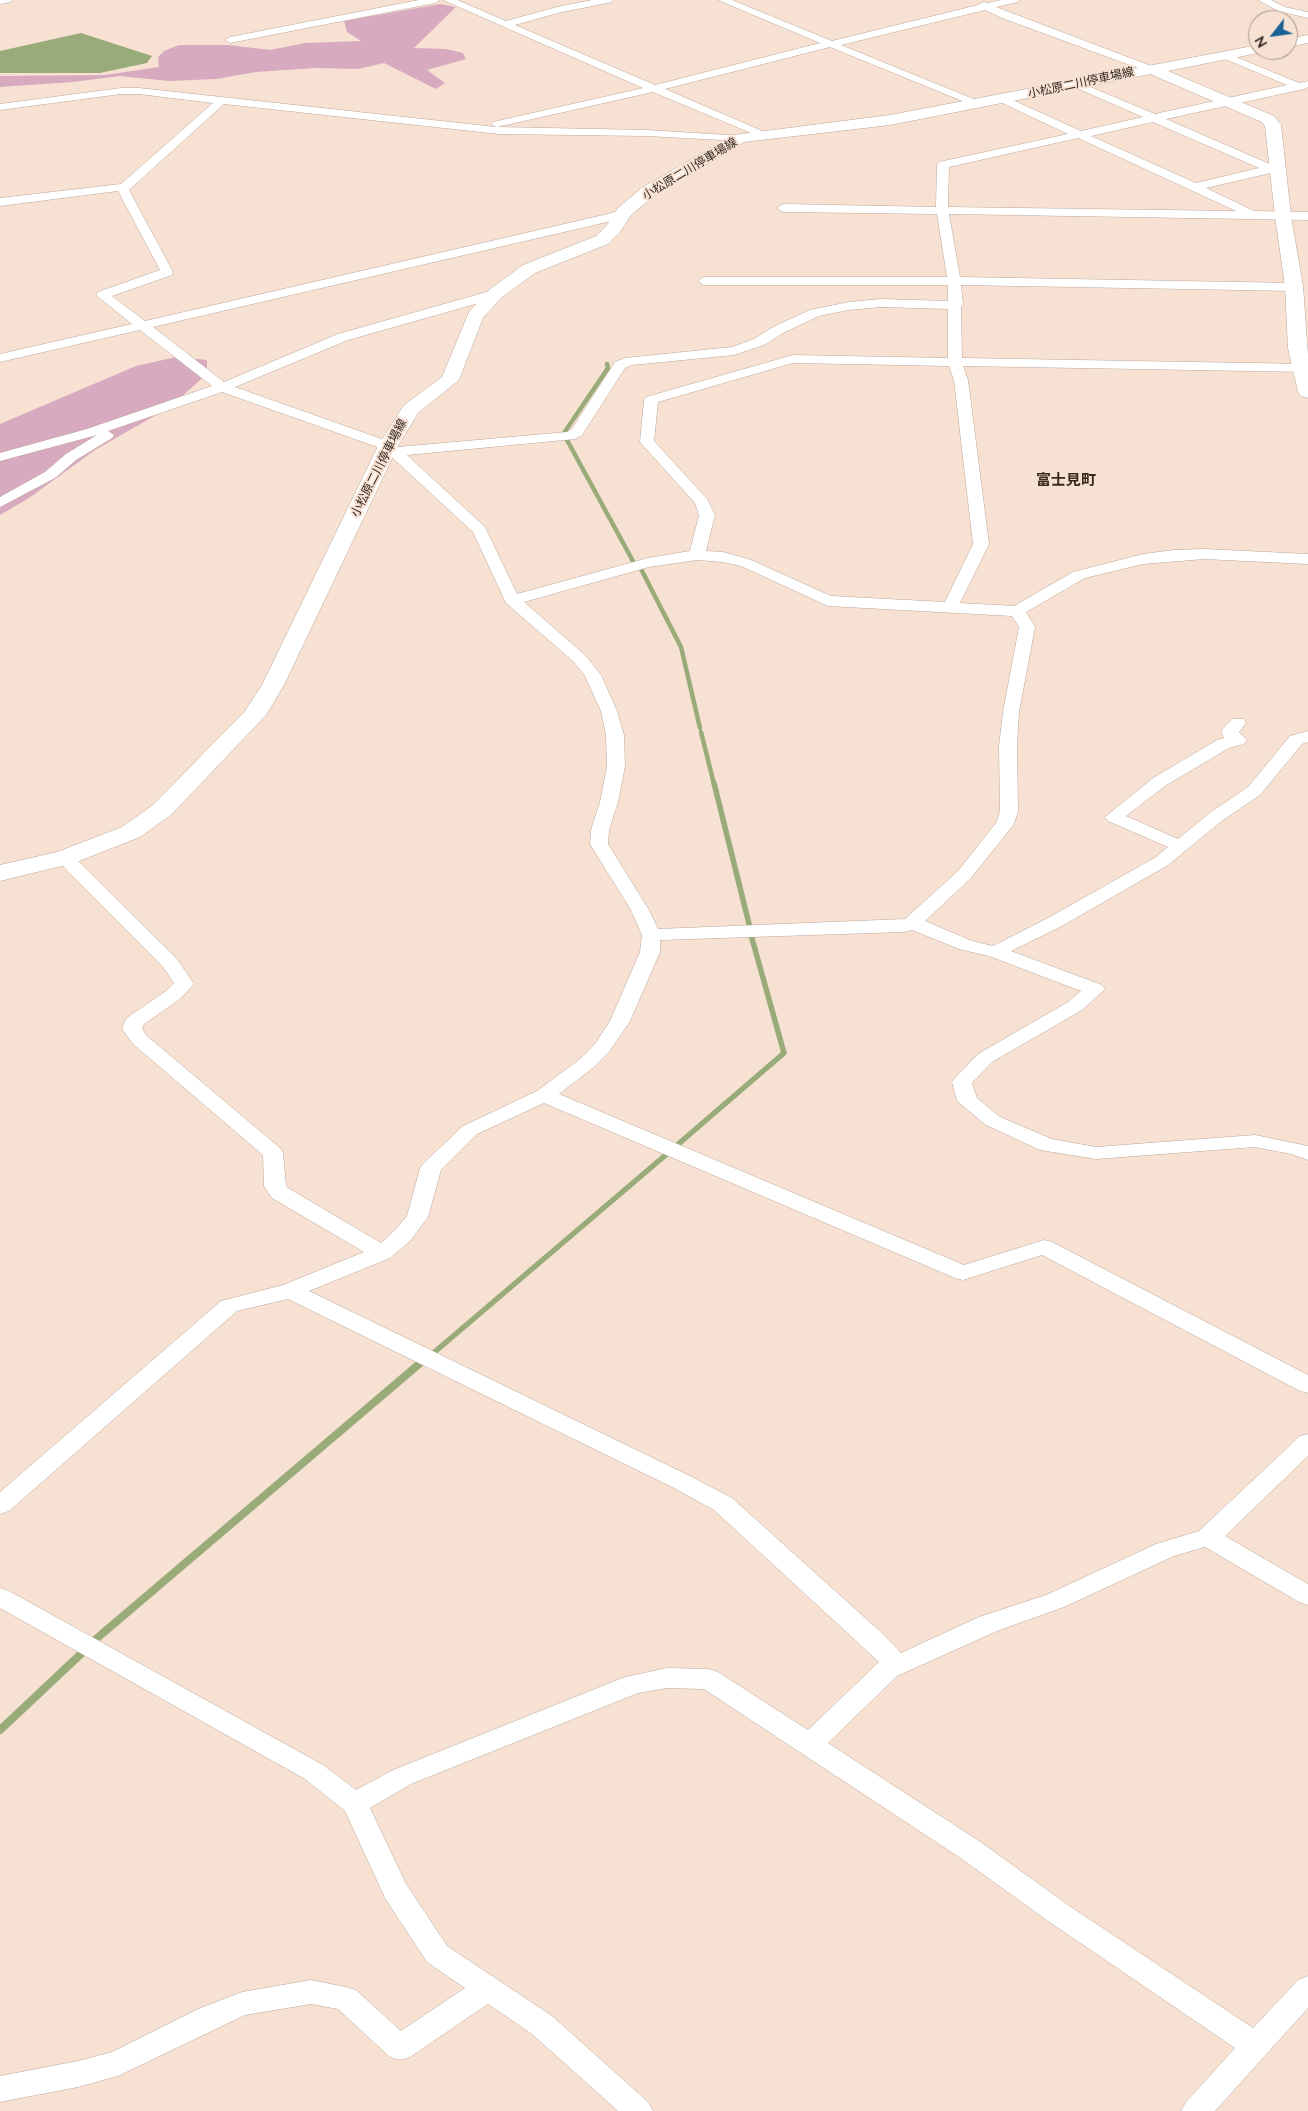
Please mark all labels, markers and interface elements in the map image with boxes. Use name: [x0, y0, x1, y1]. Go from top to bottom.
north arrow: [1248, 10, 1298, 60]
text: N: [1250, 33, 1271, 51]
street label: 小松原二川停車場線: [1027, 65, 1135, 101]
street label: 小松原二川停車場線: [640, 135, 740, 203]
street label: 小松原二川停車場線: [348, 417, 410, 519]
district label: 富士見町: [1036, 471, 1096, 489]

